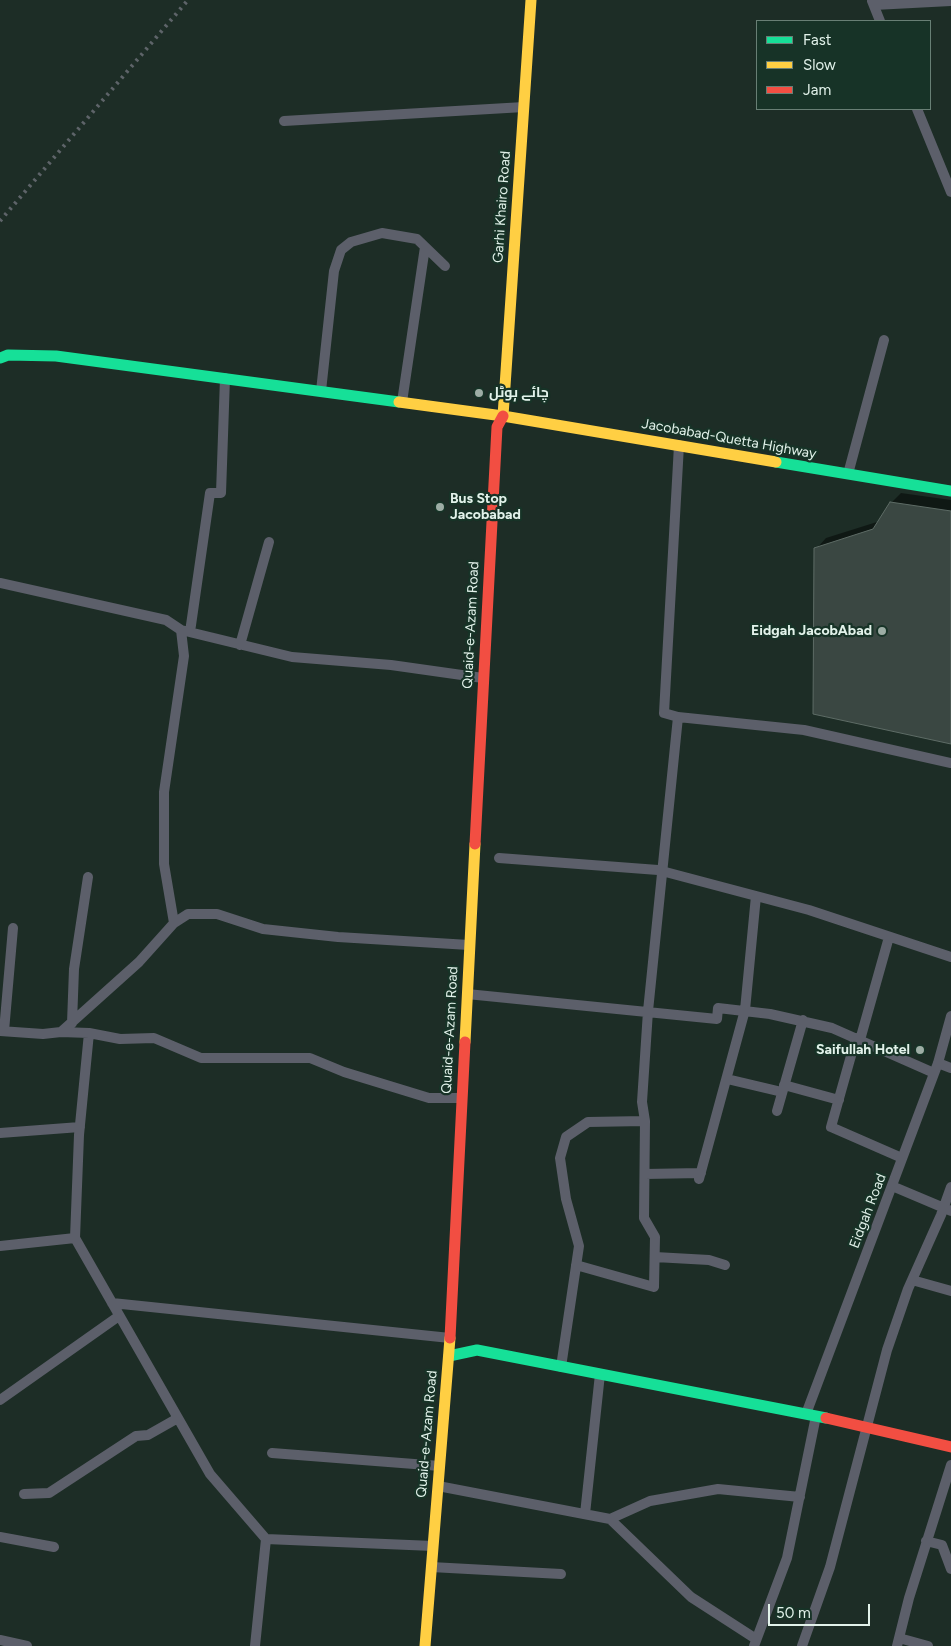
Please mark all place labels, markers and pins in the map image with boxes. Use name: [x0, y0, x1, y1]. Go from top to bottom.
place label: چائے ہوٹل: [489, 385, 549, 401]
marker: چائے ہوٹل: [473, 387, 485, 399]
place label: Bus Stop Jacobabad: [450, 491, 521, 524]
marker: Bus Stop Jacobabad: [434, 501, 446, 513]
place label: Eidgah JacobAbad: [751, 623, 872, 639]
marker: Eidgah JacobAbad: [876, 625, 888, 637]
place label: Saifullah Hotel: [816, 1042, 910, 1058]
marker: Saifullah Hotel: [914, 1044, 926, 1056]

